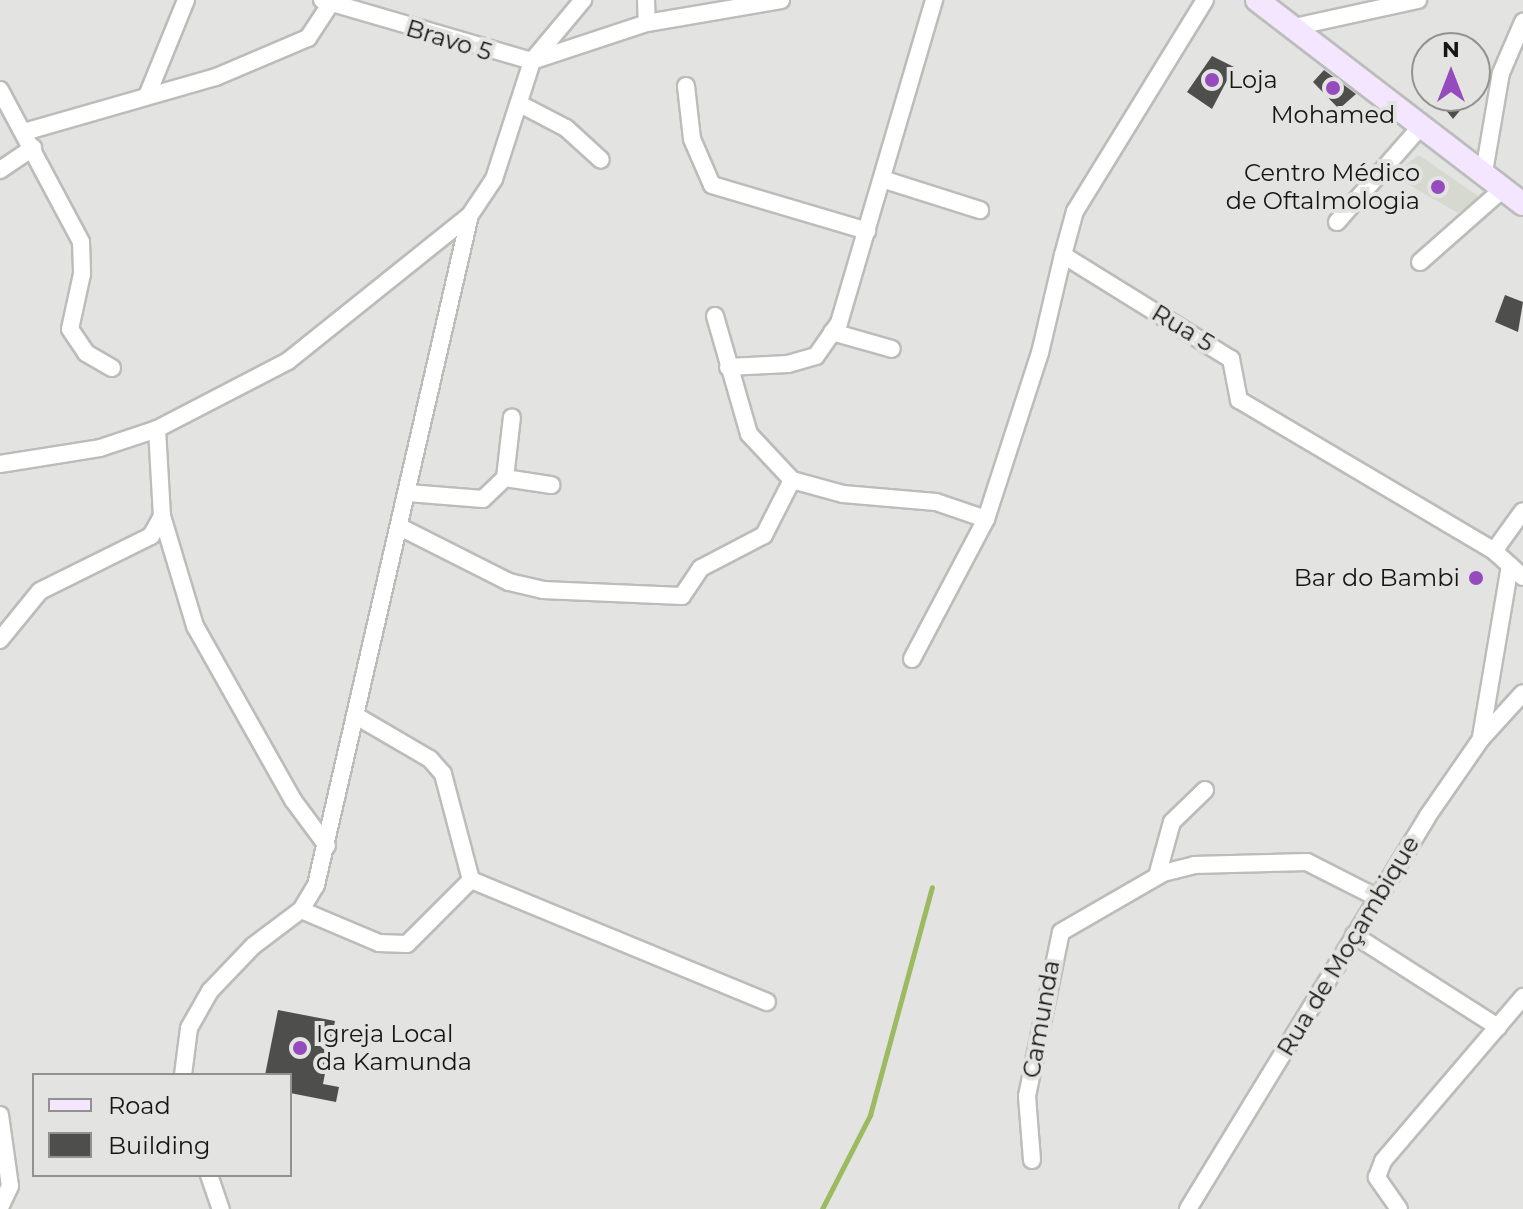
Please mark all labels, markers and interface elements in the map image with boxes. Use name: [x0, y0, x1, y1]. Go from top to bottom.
street label: Bravo 5: [403, 13, 495, 67]
north arrow: [1411, 32, 1491, 112]
text: N: [1442, 36, 1460, 63]
place label: Loja: [1228, 66, 1278, 94]
marker: Loja: [1203, 71, 1221, 89]
marker: Mohamed: [1324, 79, 1342, 97]
place label: Mohamed: [1271, 101, 1395, 129]
place label: Centro Médico de Oftalmologia: [1226, 159, 1420, 215]
marker: Centro Médico de Oftalmologia: [1427, 176, 1449, 198]
street label: Rua 5: [1147, 298, 1219, 358]
place label: Bar do Bambi: [1294, 564, 1460, 592]
marker: Bar do Bambi: [1467, 569, 1485, 587]
street label: Rua de Moçambique: [1271, 831, 1425, 1061]
street label: Camunda: [1016, 958, 1066, 1080]
place label: Igreja Local da Kamunda: [316, 1020, 472, 1076]
marker: Igreja Local da Kamunda: [291, 1039, 309, 1057]
legend: [32, 1073, 292, 1177]
text: Road: [108, 1091, 171, 1120]
text: Building: [108, 1131, 211, 1160]

